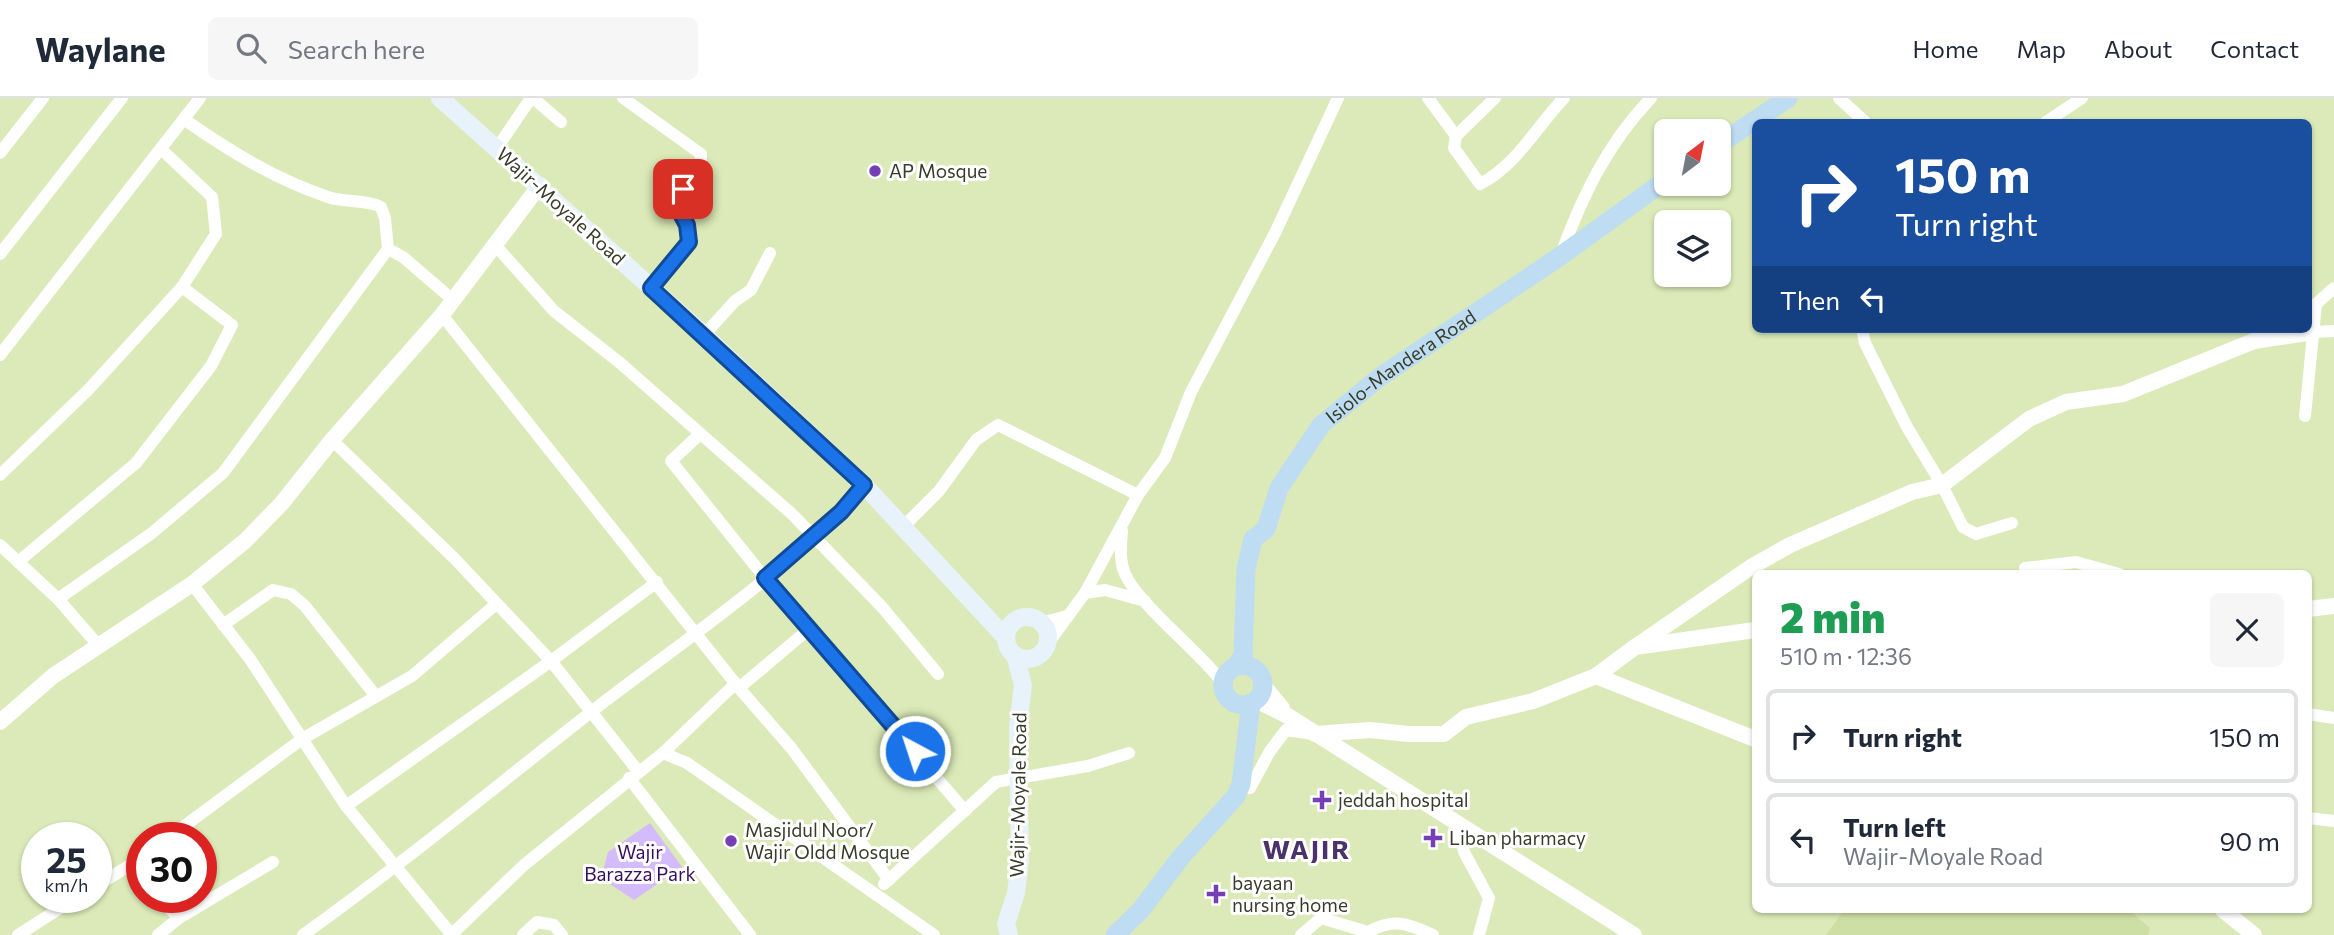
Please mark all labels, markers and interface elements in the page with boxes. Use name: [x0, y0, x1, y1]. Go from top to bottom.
search box: [208, 17, 698, 80]
text: Waylane: [35, 28, 166, 69]
icon: search: [232, 29, 270, 67]
text: Search here: [288, 33, 425, 64]
text: Home: [1913, 34, 1979, 63]
text: Map: [2017, 34, 2066, 63]
text: About: [2104, 34, 2172, 63]
text: Contact: [2210, 34, 2299, 63]
north arrow: [1654, 119, 1731, 196]
map controls: [1654, 119, 1731, 287]
street label: Wajir-Moyale Road: [492, 142, 630, 269]
text: 150 m: [1895, 143, 2030, 203]
icon: right: [1780, 147, 1871, 238]
pin: [653, 159, 713, 219]
place label: AP Mosque: [889, 159, 987, 182]
marker: AP Mosque: [867, 163, 883, 179]
icon: arrive: [664, 170, 702, 208]
text: Turn right: [1895, 203, 2038, 243]
button: layers: [1654, 210, 1731, 287]
icon: left: [1854, 280, 1892, 318]
text: Then: [1780, 284, 1840, 315]
street label: Isiolo-Mandera Road: [1321, 304, 1480, 428]
text: 2 min: [1780, 590, 1886, 642]
button: close: [2210, 593, 2284, 667]
text: 510 m · 12:36: [1780, 642, 1912, 670]
street label: Wajir-Moyale Road: [1005, 712, 1030, 878]
position arrow: [878, 714, 952, 788]
icon: right: [1784, 717, 1822, 755]
text: Turn right: [1843, 721, 1962, 752]
text: 150 m: [2209, 721, 2280, 752]
place label: jeddah hospital: [1338, 788, 1469, 811]
marker: jeddah hospital: [1312, 790, 1332, 810]
text: Turn left: [1843, 811, 1946, 842]
place label: Masjidul Noor/ Wajir Oldd Mosque: [745, 818, 910, 863]
icon: left: [1784, 821, 1822, 859]
speed limit sign: 30: [126, 822, 217, 913]
text: 90 m: [2220, 825, 2280, 856]
place label: Liban pharmacy: [1449, 826, 1586, 849]
marker: Liban pharmacy: [1423, 828, 1443, 848]
marker: Masjidul Noor/ Wajir Oldd Mosque: [723, 833, 739, 849]
district label: WAJIR: [1263, 833, 1351, 864]
text: 25: [46, 837, 87, 880]
park label: Wajir Barazza Park: [584, 840, 696, 885]
text: Wajir-Moyale Road: [1843, 842, 2043, 870]
place label: bayaan nursing home: [1232, 871, 1348, 916]
text: km/h: [45, 874, 88, 896]
marker: bayaan nursing home: [1206, 884, 1226, 904]

